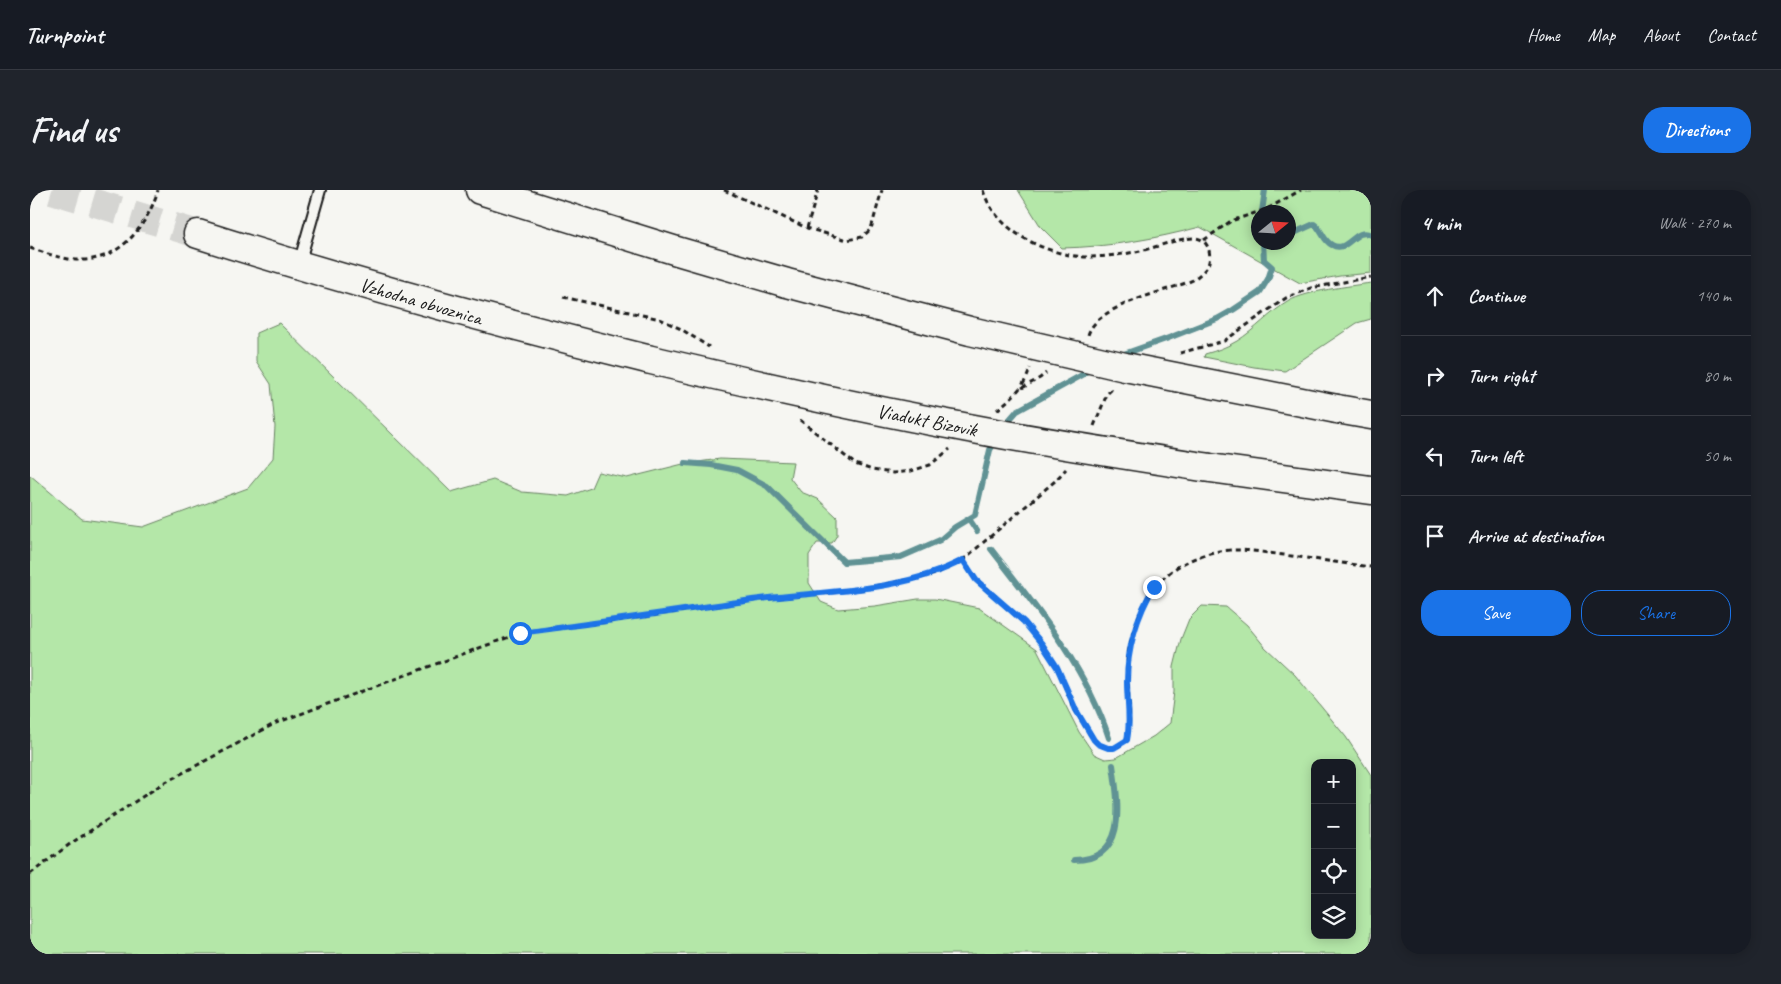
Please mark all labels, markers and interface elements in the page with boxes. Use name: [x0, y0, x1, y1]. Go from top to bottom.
text: Turnpoint: [25, 20, 104, 50]
text: Home: [1527, 24, 1560, 46]
text: Map: [1588, 24, 1615, 46]
text: About: [1643, 24, 1679, 46]
text: Contact: [1707, 24, 1756, 46]
button: Directions: [1643, 107, 1751, 153]
text: Find us: [30, 108, 117, 153]
north arrow: [1251, 205, 1296, 250]
text: 4 min: [1421, 210, 1461, 236]
text: Walk · 270 m: [1659, 213, 1731, 233]
street label: Vzhodna obvoznica: [357, 272, 487, 331]
icon: ahead: [1421, 282, 1449, 310]
text: Continue: [1468, 284, 1525, 308]
text: 140 m: [1697, 286, 1731, 306]
icon: right: [1421, 362, 1449, 390]
text: Turn right: [1468, 364, 1535, 388]
text: 80 m: [1704, 366, 1731, 386]
street label: Viadukt Bizovik: [875, 399, 980, 443]
icon: left: [1421, 442, 1449, 470]
text: Turn left: [1468, 444, 1523, 468]
text: 50 m: [1704, 446, 1731, 466]
icon: arrive: [1421, 522, 1449, 550]
text: Arrive at destination: [1468, 524, 1604, 548]
route end: [1143, 576, 1166, 599]
button: Save: [1421, 590, 1571, 636]
button: Share: [1581, 590, 1731, 636]
route start: [509, 622, 532, 645]
map controls: [1311, 759, 1356, 939]
button: +: [1311, 759, 1356, 804]
button: −: [1311, 804, 1356, 849]
button: locate: [1311, 849, 1356, 894]
button: layers: [1311, 894, 1356, 939]

